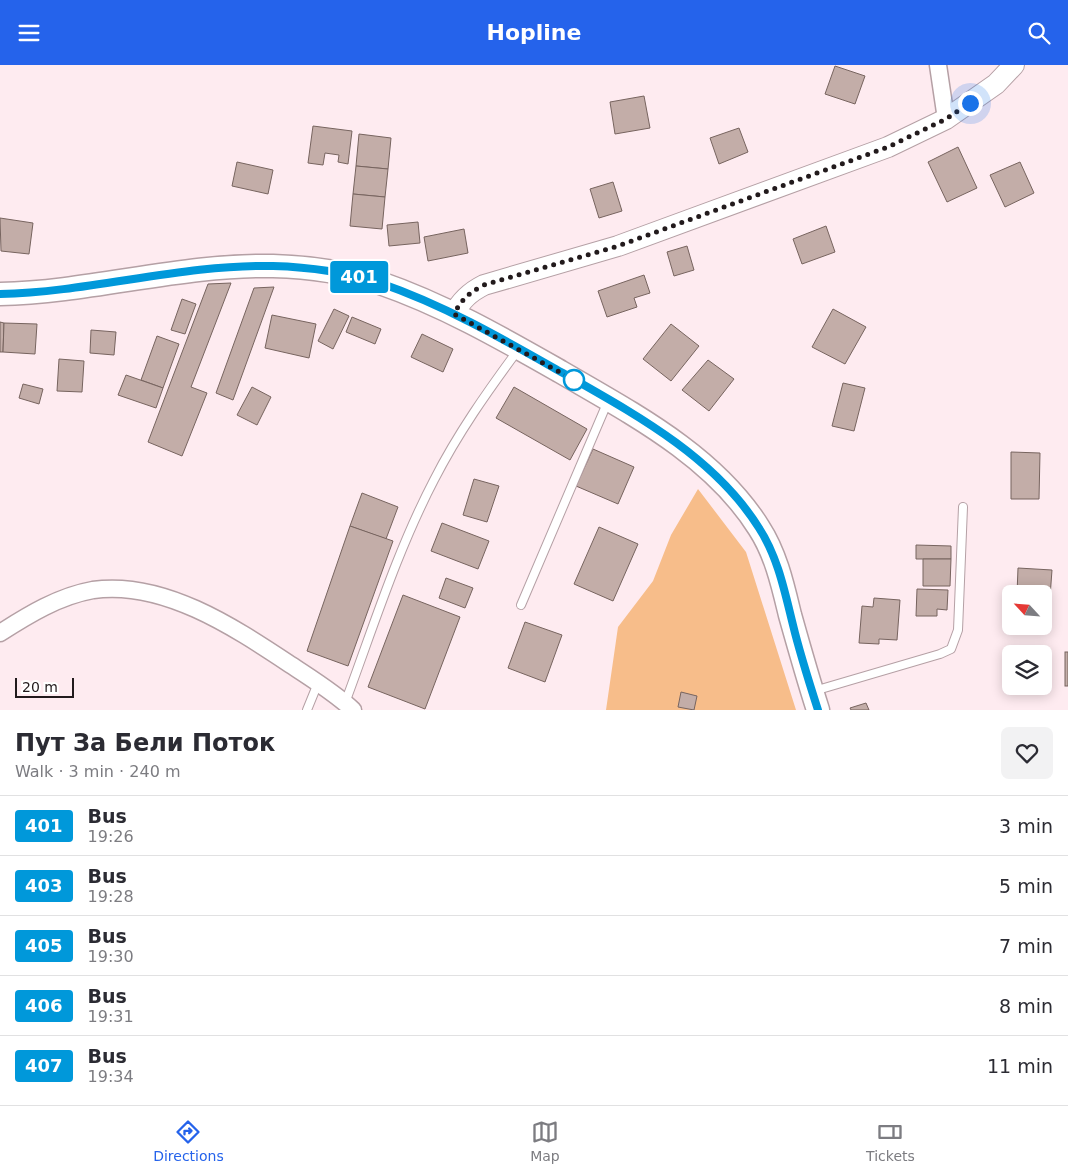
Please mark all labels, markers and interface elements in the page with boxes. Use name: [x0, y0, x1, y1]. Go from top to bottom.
icon: menu: [15, 19, 43, 47]
icon: search: [1025, 19, 1053, 47]
text: Hopline: [487, 20, 581, 45]
your location: [958, 91, 983, 116]
line badge: 401: [330, 261, 388, 293]
text: 401: [340, 266, 378, 287]
unlabelled marker: [563, 369, 585, 391]
north arrow: [1002, 585, 1052, 635]
map controls: [1002, 585, 1052, 695]
button: layers: [1002, 645, 1052, 695]
scale bar: [15, 675, 74, 698]
text: 20 m: [22, 679, 58, 695]
button: heart: [1001, 727, 1053, 779]
text: Пут За Бели Поток: [15, 729, 275, 757]
text: Walk · 3 min · 240 m: [15, 762, 180, 781]
text: Bus: [88, 805, 127, 827]
text: 401: [25, 815, 63, 836]
text: 3 min: [999, 815, 1053, 837]
text: 19:26: [88, 827, 134, 846]
text: Bus: [88, 865, 127, 887]
text: 403: [25, 875, 63, 896]
text: 5 min: [999, 875, 1053, 897]
text: 19:28: [88, 887, 134, 906]
text: Bus: [88, 925, 127, 947]
text: 405: [25, 935, 63, 956]
text: 7 min: [999, 935, 1053, 957]
text: 19:30: [88, 947, 134, 966]
text: Bus: [88, 985, 127, 1007]
text: 406: [25, 995, 63, 1016]
text: 8 min: [999, 995, 1053, 1017]
text: 19:31: [88, 1007, 134, 1026]
text: Bus: [88, 1045, 127, 1067]
text: 407: [25, 1055, 63, 1076]
text: 11 min: [987, 1055, 1053, 1077]
text: 19:34: [88, 1067, 134, 1086]
tab: Directions: [153, 1118, 224, 1164]
tab: Map: [530, 1118, 560, 1164]
tab: Tickets: [866, 1118, 915, 1164]

